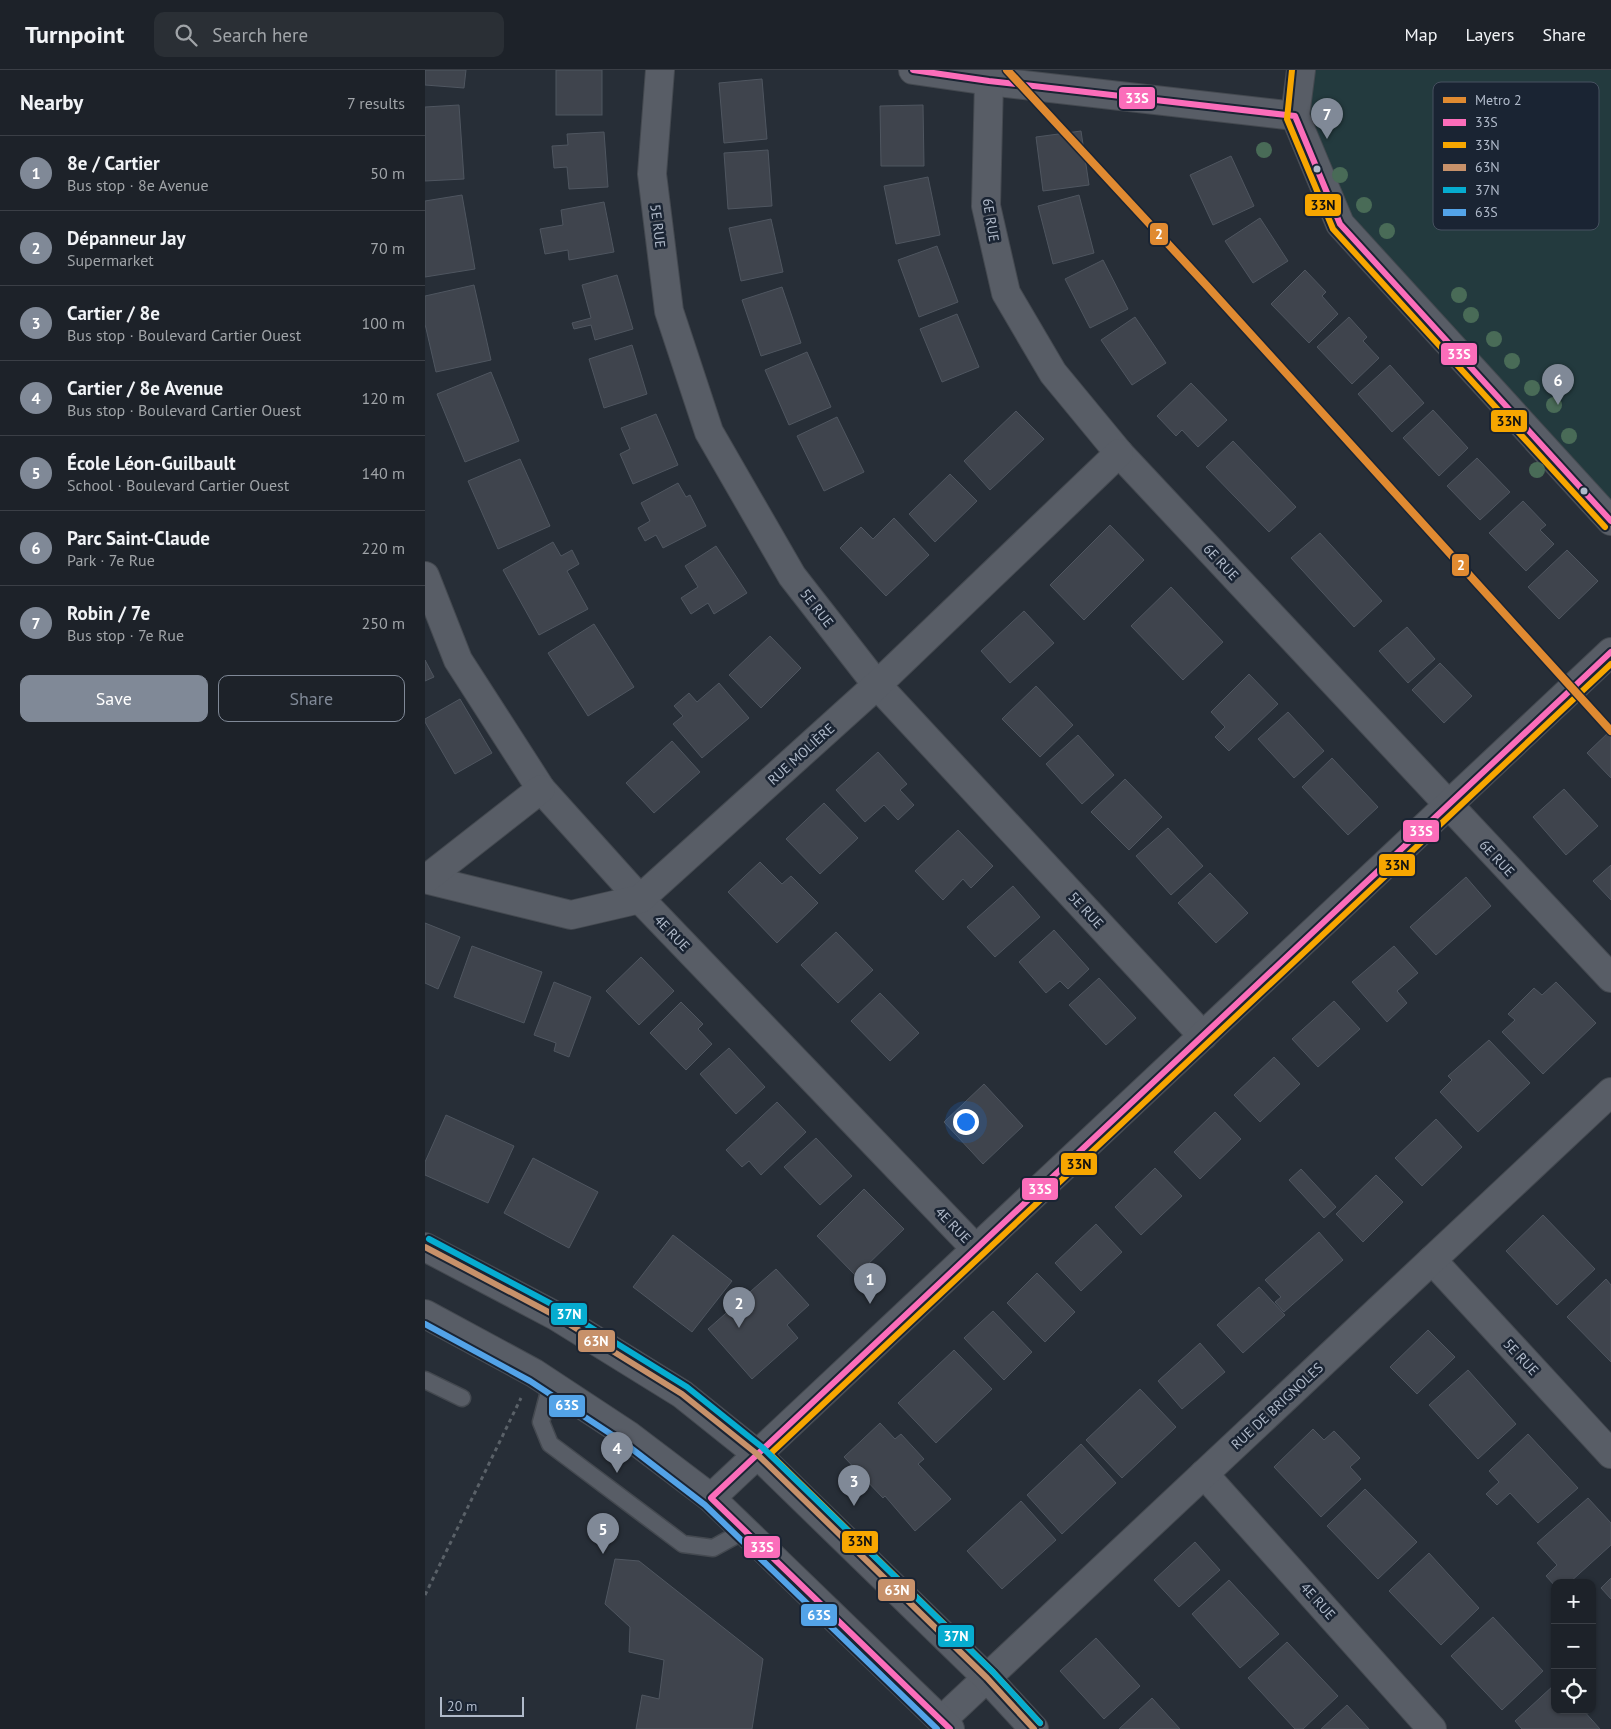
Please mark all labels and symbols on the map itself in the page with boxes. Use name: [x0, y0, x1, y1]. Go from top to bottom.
legend: [1433, 82, 1599, 230]
line badge: 33S: [1118, 86, 1156, 110]
text: 33S: [1125, 89, 1149, 107]
text: Metro 2: [1475, 91, 1522, 109]
pin: 7: [1311, 98, 1343, 139]
text: 33S: [1475, 113, 1498, 131]
text: 33N: [1475, 136, 1500, 154]
text: 63N: [1475, 158, 1500, 176]
unlabelled marker: [1312, 164, 1322, 174]
text: 37N: [1475, 181, 1500, 199]
line badge: 33N: [1304, 193, 1342, 217]
text: 33N: [1310, 196, 1336, 214]
street label: 6E RUE: [979, 197, 1003, 243]
street label: 5E RUE: [646, 203, 670, 249]
text: 63S: [1475, 203, 1498, 221]
line badge: 2: [1149, 222, 1169, 246]
text: 2: [1155, 225, 1163, 243]
line badge: 33S: [1440, 342, 1478, 366]
text: 33S: [1447, 345, 1471, 363]
pin: 6: [1542, 364, 1574, 405]
line badge: 33N: [1490, 409, 1528, 433]
text: 33N: [1496, 412, 1522, 430]
unlabelled marker: [1579, 486, 1589, 496]
street label: 6E RUE: [1199, 540, 1243, 584]
line badge: 2: [1451, 553, 1470, 577]
text: 2: [1457, 556, 1465, 574]
street label: 5E RUE: [796, 585, 838, 631]
street label: RUE MOLIÈRE: [764, 719, 838, 789]
line badge: 33S: [1402, 819, 1440, 843]
text: 33S: [1409, 822, 1433, 840]
street label: 6E RUE: [1475, 836, 1519, 880]
line badge: 33N: [1378, 853, 1416, 877]
text: 33N: [1384, 856, 1410, 874]
street label: 5E RUE: [1064, 888, 1108, 932]
street label: 4E RUE: [650, 911, 694, 955]
your location: [953, 1109, 979, 1135]
line badge: 33N: [1060, 1152, 1098, 1176]
text: 33N: [1066, 1155, 1092, 1173]
line badge: 33S: [1021, 1177, 1059, 1201]
text: 33S: [1028, 1180, 1052, 1198]
street label: 4E RUE: [931, 1203, 975, 1247]
pin: 1: [854, 1263, 886, 1304]
pin: 2: [723, 1287, 755, 1328]
line badge: 37N: [550, 1302, 588, 1326]
text: 37N: [556, 1305, 582, 1323]
line badge: 63N: [577, 1329, 616, 1353]
text: 63N: [583, 1332, 609, 1350]
street label: 5E RUE: [1499, 1335, 1543, 1379]
street label: RUE DE BRIGNOLES: [1227, 1359, 1327, 1453]
line badge: 63S: [548, 1394, 586, 1418]
text: 63S: [555, 1396, 579, 1414]
pin: 4: [601, 1432, 633, 1473]
pin: 3: [838, 1465, 870, 1506]
pin: 5: [587, 1513, 619, 1554]
line badge: 33N: [841, 1530, 879, 1554]
text: 33N: [847, 1532, 873, 1550]
line badge: 33S: [743, 1535, 781, 1559]
text: 33S: [750, 1538, 774, 1556]
line badge: 63N: [877, 1578, 916, 1602]
street label: 4E RUE: [1297, 1579, 1339, 1623]
text: 63N: [884, 1581, 910, 1599]
line badge: 63S: [800, 1603, 838, 1627]
text: 63S: [807, 1606, 831, 1624]
line badge: 37N: [937, 1624, 975, 1648]
text: 37N: [943, 1627, 969, 1645]
scale bar: [440, 1694, 524, 1717]

